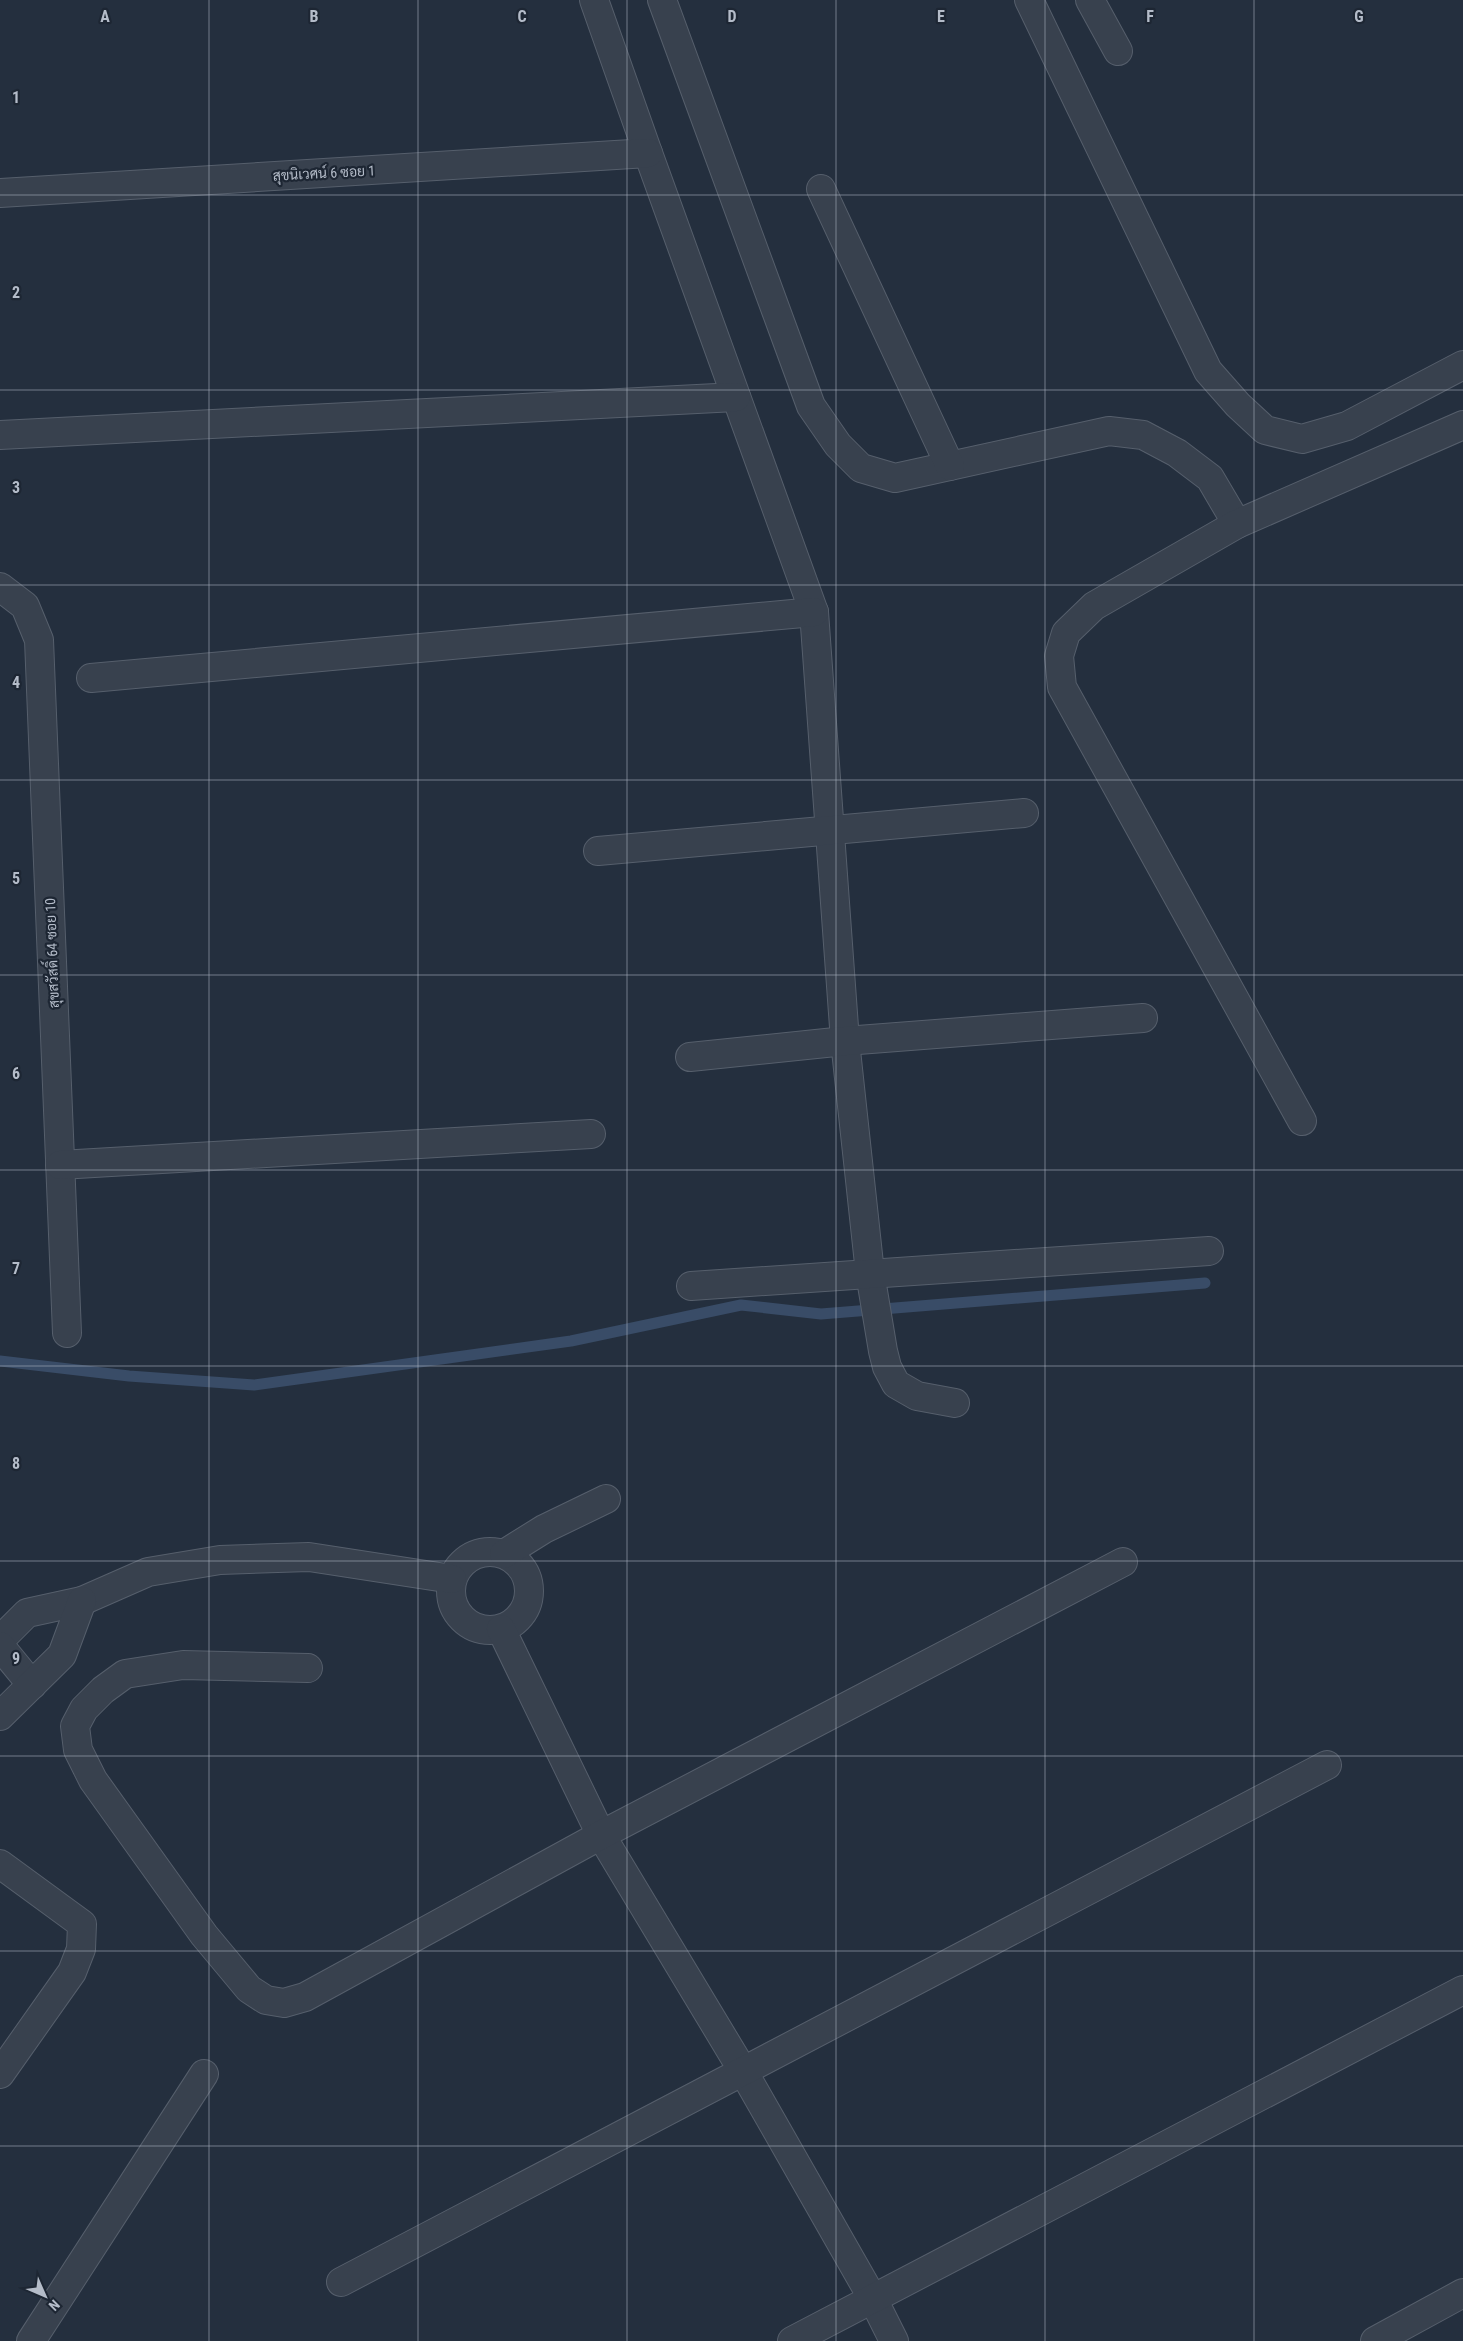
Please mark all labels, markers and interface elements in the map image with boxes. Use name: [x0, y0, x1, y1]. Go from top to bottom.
text: A: [100, 7, 110, 26]
text: B: [310, 7, 319, 26]
text: C: [517, 7, 527, 26]
text: D: [727, 7, 737, 26]
text: E: [937, 7, 945, 26]
text: F: [1146, 7, 1154, 26]
text: G: [1354, 7, 1364, 26]
text: 1: [12, 88, 20, 107]
street label: สุขนิเวศน์ 6 ซอย 1: [272, 161, 376, 186]
text: 2: [12, 283, 20, 302]
text: 3: [12, 478, 20, 497]
text: 4: [12, 673, 20, 692]
text: 5: [12, 869, 20, 888]
street label: สุขสวัสดิ์ 64 ซอย 10: [38, 897, 64, 1009]
text: 6: [12, 1064, 20, 1083]
text: 7: [12, 1259, 20, 1278]
text: 8: [12, 1454, 20, 1473]
text: 9: [12, 1649, 20, 1668]
north arrow: [20, 2271, 70, 2321]
text: N: [46, 2297, 63, 2314]

